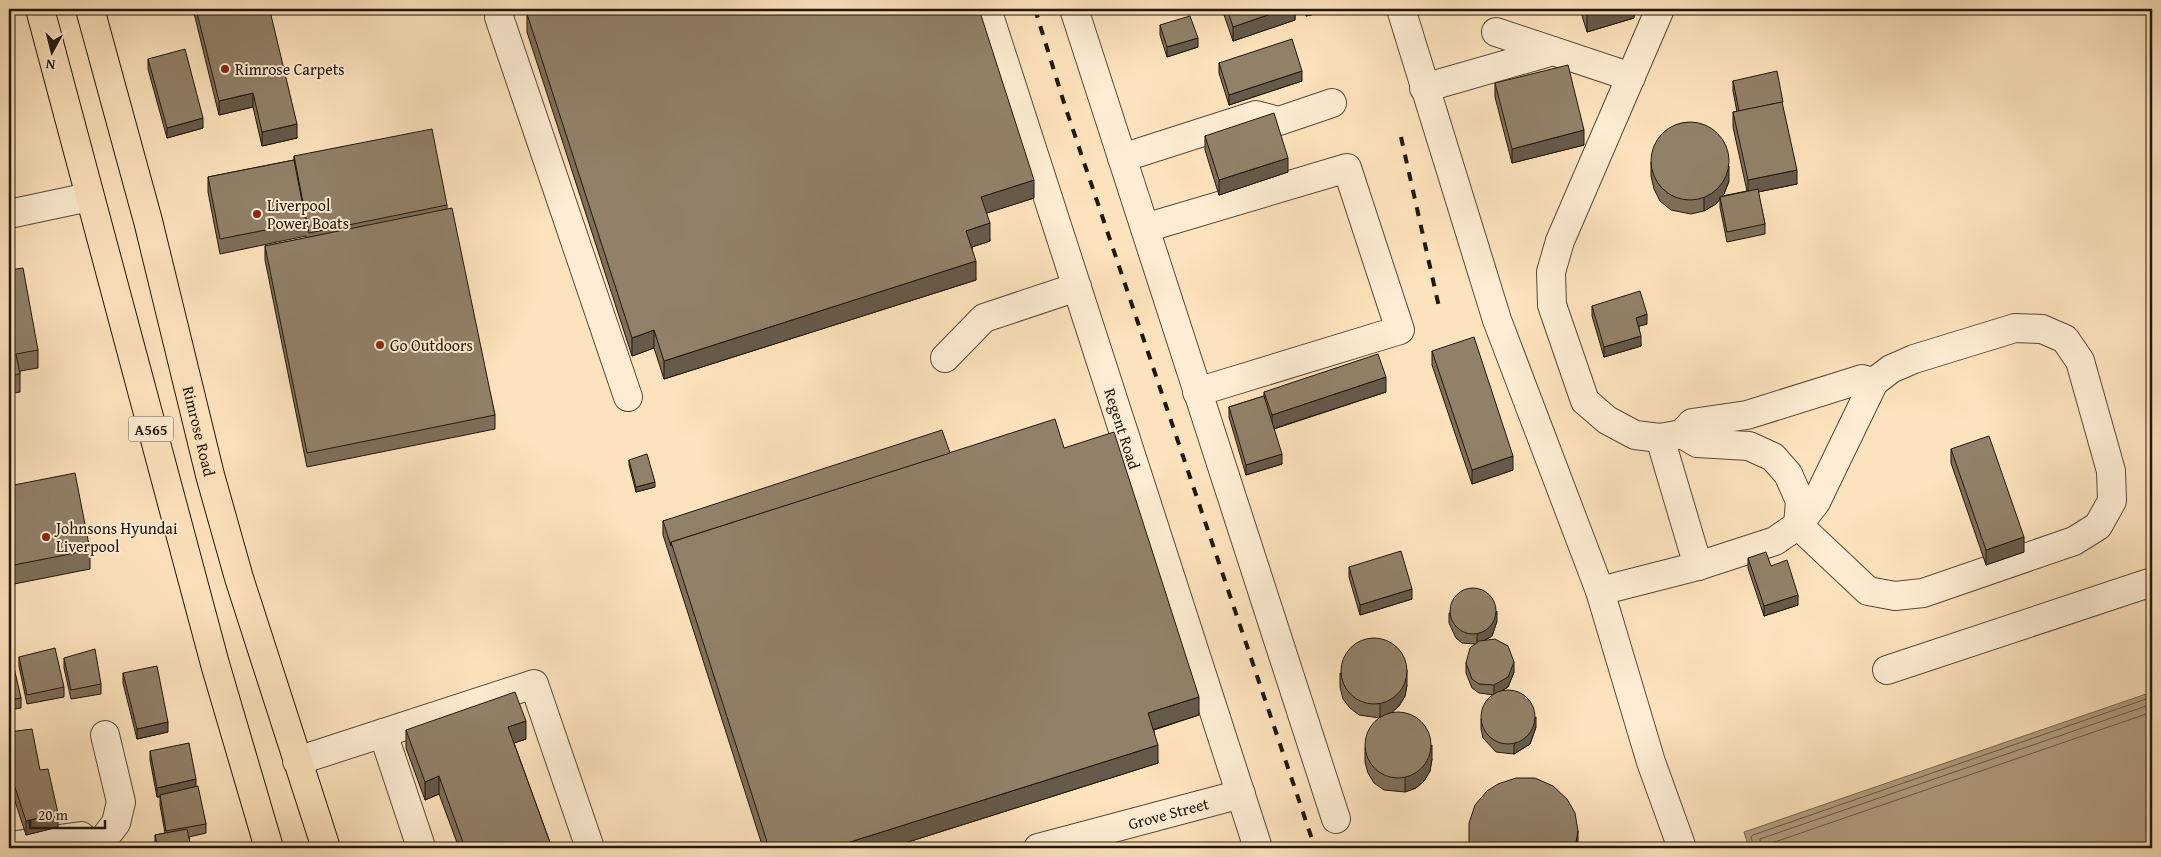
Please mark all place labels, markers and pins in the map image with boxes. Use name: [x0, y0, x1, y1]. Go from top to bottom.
place label: Rimrose Carpets: [235, 57, 345, 81]
marker: Rimrose Carpets: [219, 63, 231, 75]
place label: Liverpool Power Boats: [267, 193, 349, 235]
marker: Liverpool Power Boats: [251, 208, 263, 220]
place label: Go Outdoors: [390, 333, 473, 357]
marker: Go Outdoors: [374, 339, 386, 351]
place label: Johnsons Hyundai Liverpool: [54, 516, 178, 558]
marker: Johnsons Hyundai Liverpool: [40, 531, 52, 543]

